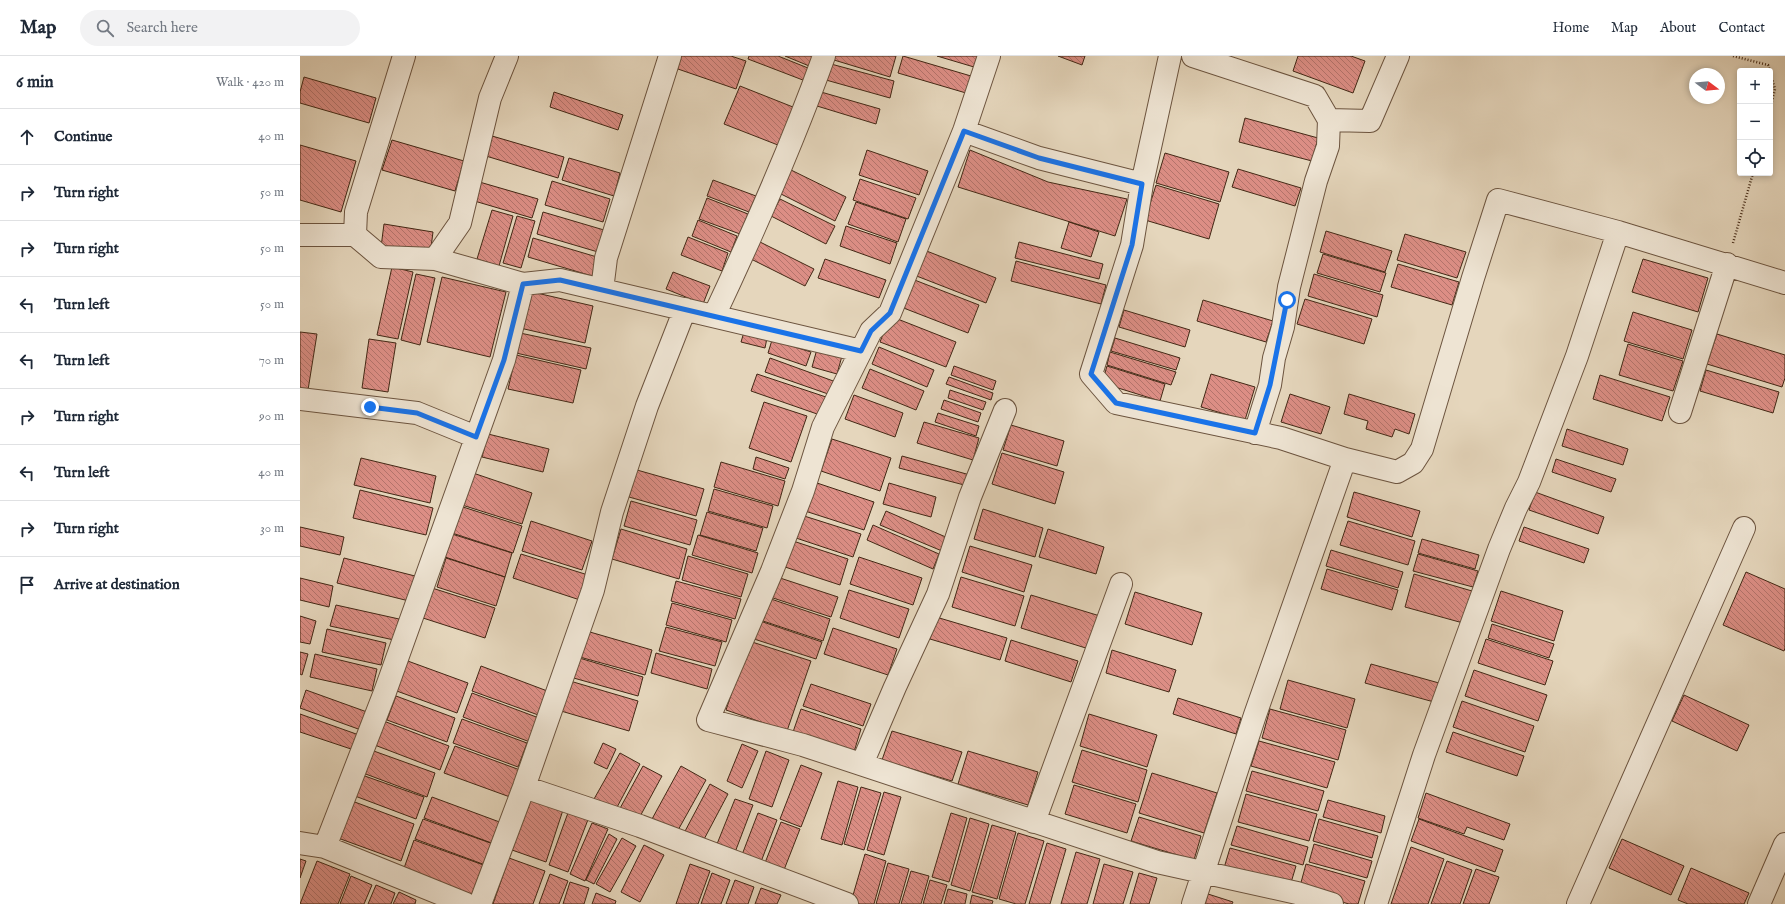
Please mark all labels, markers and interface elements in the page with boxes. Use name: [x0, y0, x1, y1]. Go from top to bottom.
search box: [80, 10, 360, 46]
text: Map: [20, 16, 56, 40]
icon: search: [94, 17, 116, 39]
text: Search here: [126, 18, 198, 37]
text: Home: [1553, 19, 1589, 37]
text: Map: [1611, 19, 1638, 37]
text: About: [1660, 19, 1696, 37]
text: Contact: [1718, 19, 1765, 37]
north arrow: [1689, 68, 1725, 104]
map controls: [1737, 68, 1773, 176]
button: +: [1737, 68, 1773, 104]
text: 6 min: [16, 72, 54, 93]
text: Walk · 420 m: [216, 74, 284, 91]
button: −: [1737, 104, 1773, 140]
icon: ahead: [16, 126, 38, 148]
text: Continue: [54, 127, 112, 146]
text: 40 m: [258, 128, 284, 145]
button: locate: [1737, 140, 1773, 176]
icon: right: [16, 182, 38, 204]
text: Turn right: [54, 183, 119, 202]
text: 50 m: [260, 184, 284, 201]
icon: right: [16, 238, 38, 260]
text: Turn right: [54, 239, 119, 258]
text: 50 m: [260, 240, 284, 257]
route start: [1278, 291, 1296, 309]
icon: left: [16, 294, 38, 316]
text: Turn left: [54, 295, 110, 314]
text: 50 m: [260, 296, 284, 313]
icon: left: [16, 350, 38, 372]
text: Turn left: [54, 351, 110, 370]
text: 70 m: [259, 352, 284, 369]
route end: [361, 398, 379, 416]
icon: right: [16, 406, 38, 428]
text: Turn right: [54, 407, 119, 426]
text: 90 m: [259, 408, 284, 425]
icon: left: [16, 462, 38, 484]
text: Turn left: [54, 463, 110, 482]
text: 40 m: [258, 464, 284, 481]
icon: right: [16, 518, 38, 540]
text: Turn right: [54, 519, 119, 538]
text: 30 m: [260, 520, 284, 537]
icon: arrive: [16, 574, 38, 596]
text: Arrive at destination: [54, 575, 180, 594]

